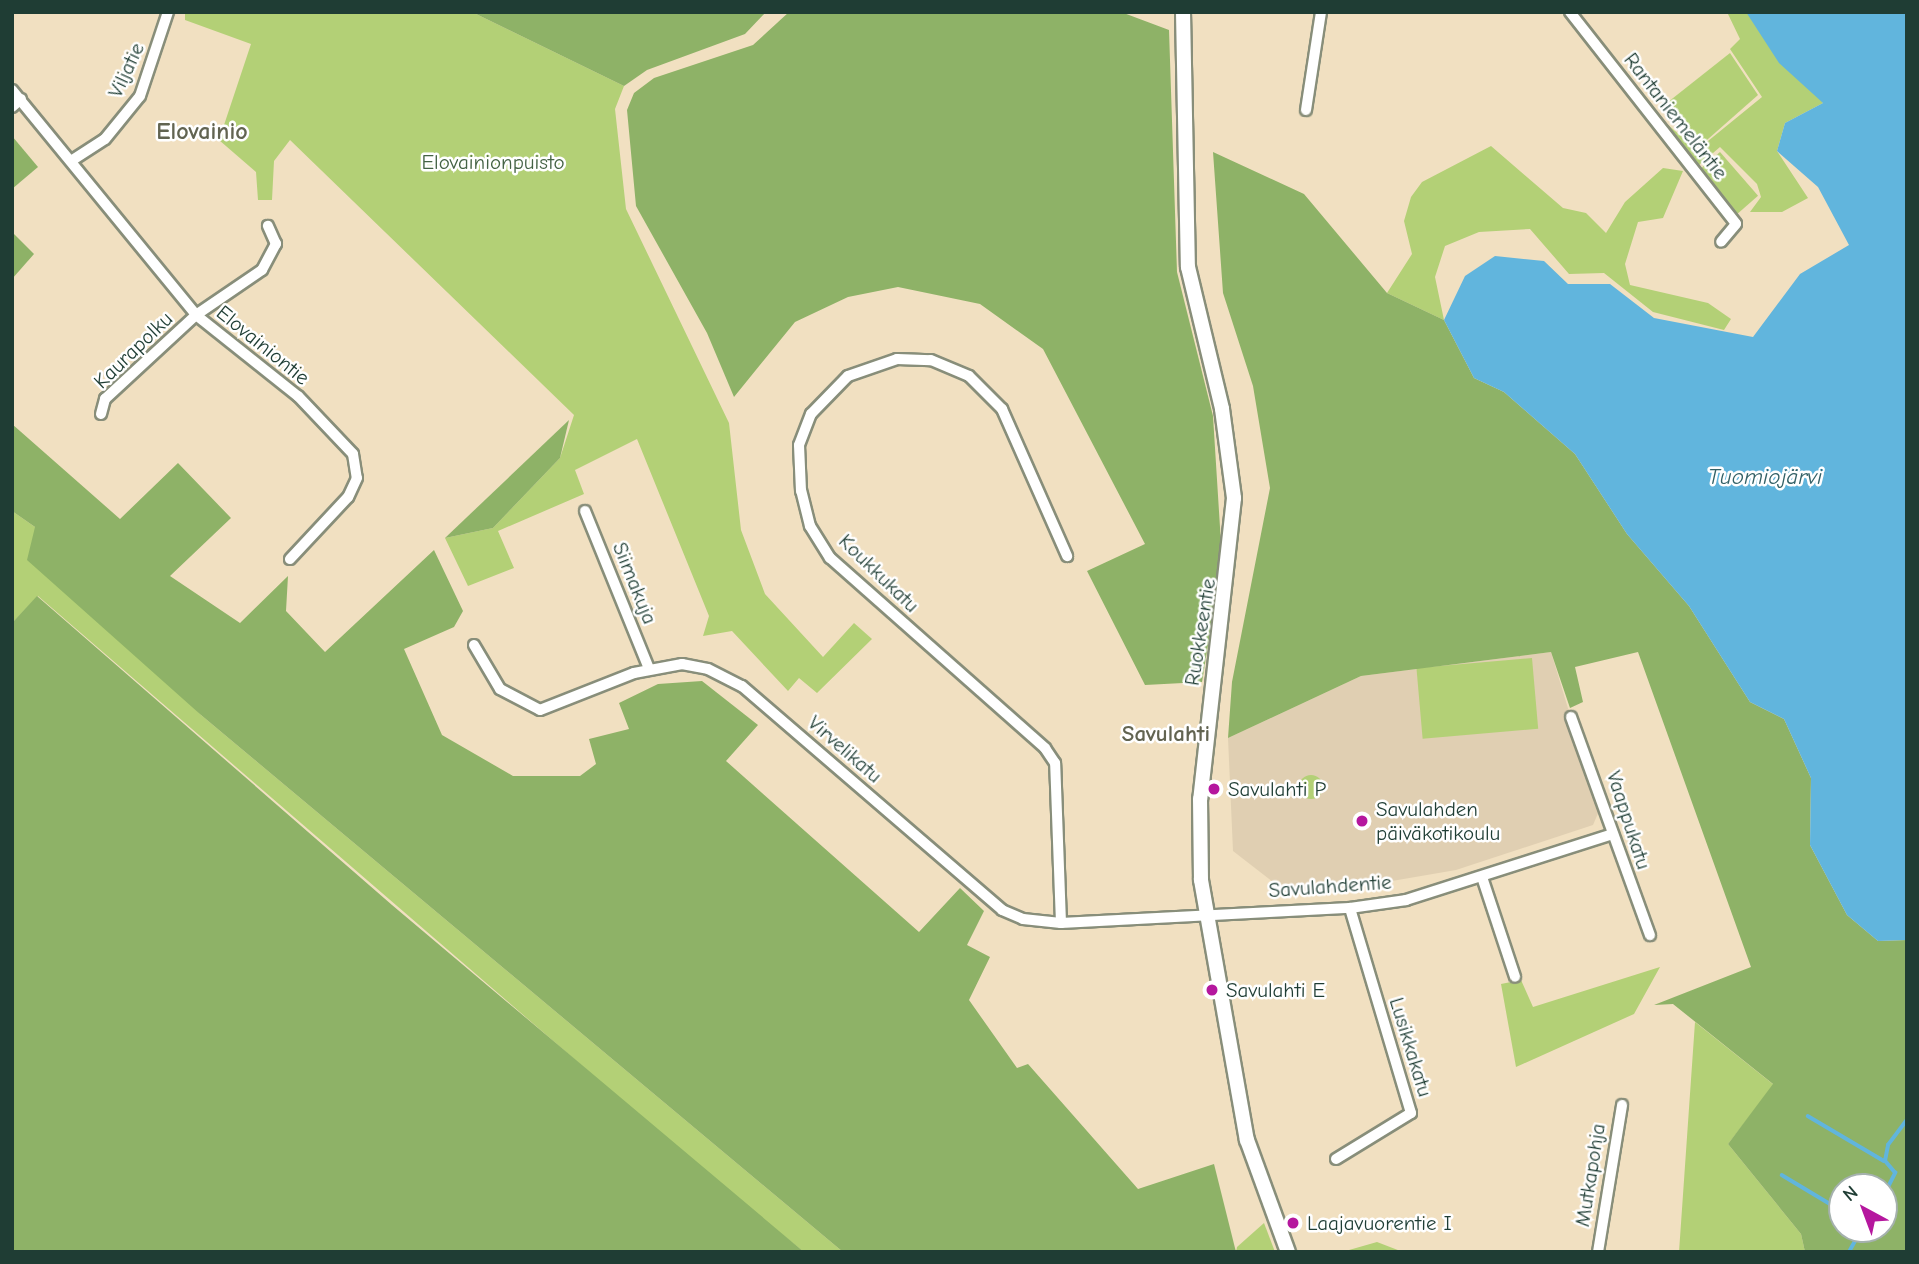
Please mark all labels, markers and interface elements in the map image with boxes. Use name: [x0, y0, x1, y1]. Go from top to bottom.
street label: Viljatie: [102, 39, 150, 101]
street label: Rantaniemeläntie: [1619, 48, 1733, 184]
district label: Elovainio: [156, 118, 248, 146]
park label: Elovainionpuisto: [421, 149, 565, 175]
street label: Elovainiontie: [211, 300, 315, 390]
street label: Kaurapolku: [88, 306, 178, 394]
water label: Tuomiojärvi: [1708, 463, 1822, 491]
street label: Koukkukatu: [834, 529, 924, 617]
street label: Siimakuja: [607, 538, 663, 628]
street label: Ruokkeentie: [1179, 577, 1221, 687]
street label: Virvelikatu: [803, 710, 887, 788]
district label: Savulahti: [1122, 720, 1210, 748]
street label: Vaappukatu: [1601, 768, 1657, 872]
place label: Savulahti P: [1228, 776, 1326, 802]
marker: Savulahti P: [1206, 781, 1222, 797]
place label: Savulahden päiväkotikoulu: [1376, 796, 1500, 846]
marker: Savulahden päiväkotikoulu: [1354, 813, 1370, 829]
street label: Savulahdentie: [1268, 869, 1392, 903]
place label: Savulahti E: [1226, 977, 1325, 1003]
marker: Savulahti E: [1204, 982, 1220, 998]
street label: Lusikkakatu: [1384, 994, 1438, 1100]
street label: Mutkapohja: [1569, 1122, 1611, 1228]
north arrow: [1828, 1173, 1898, 1243]
text: N: [1839, 1181, 1862, 1206]
place label: Laajavuorentie I: [1307, 1210, 1452, 1236]
marker: Laajavuorentie I: [1285, 1215, 1301, 1231]

